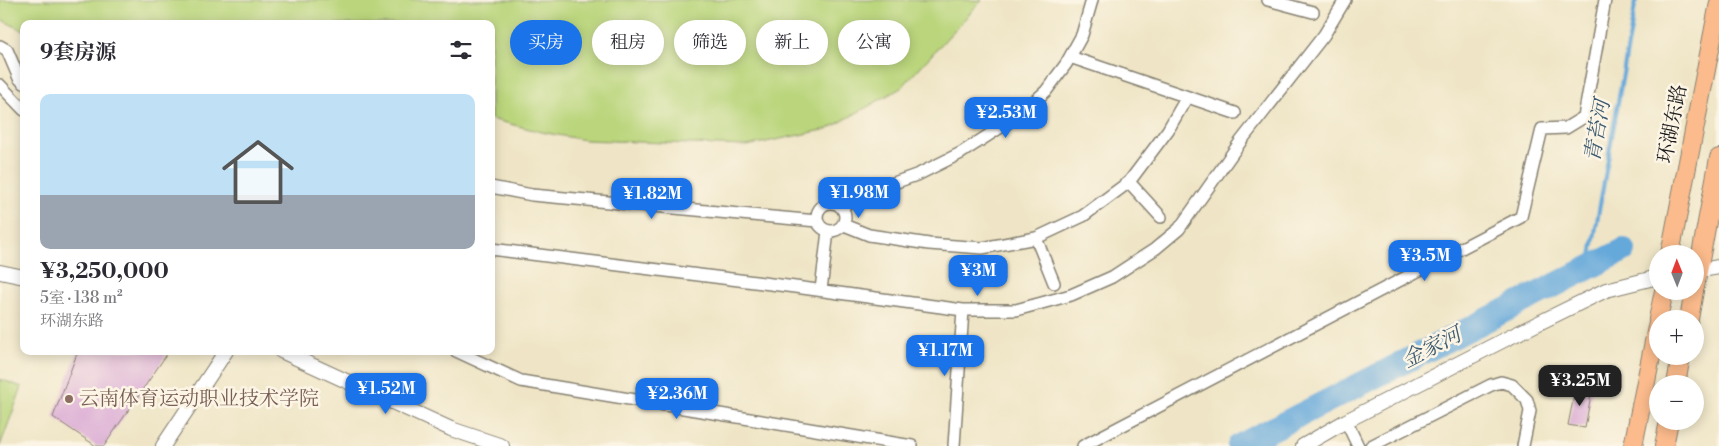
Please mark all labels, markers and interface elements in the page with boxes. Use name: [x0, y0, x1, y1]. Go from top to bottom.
chip: 买房: [510, 20, 582, 65]
chip: 租房: [592, 20, 664, 65]
chip: 筛选: [674, 20, 746, 65]
chip: 新上: [756, 20, 828, 65]
chip: 公寓: [838, 20, 910, 65]
icon: filters: [447, 36, 475, 64]
text: 9套房源: [40, 40, 116, 66]
street label: 环湖东路: [1653, 82, 1693, 166]
water label: 青苔河: [1580, 94, 1617, 164]
pin: ¥2.53M: [965, 96, 1047, 139]
text: ¥2.53M: [975, 103, 1037, 123]
icon: home: [213, 127, 303, 217]
pin: ¥1.98M: [818, 176, 900, 219]
pin: ¥1.82M: [611, 178, 693, 220]
text: ¥1.98M: [829, 183, 889, 203]
text: ¥1.82M: [622, 184, 682, 204]
pin: ¥3.5M: [1390, 240, 1460, 282]
north arrow: [1649, 245, 1704, 300]
map controls: [1649, 245, 1704, 430]
text: ¥3.5M: [1399, 246, 1451, 266]
pin: ¥3M: [954, 254, 1002, 297]
text: ¥3,250,000: [40, 259, 169, 285]
text: ¥3M: [960, 261, 996, 281]
text: 5室 · 138 m²: [40, 288, 123, 308]
button: +: [1649, 310, 1704, 365]
text: 环湖东路: [40, 311, 104, 331]
water label: 金家河: [1398, 320, 1470, 374]
pin: ¥1.17M: [904, 334, 986, 377]
text: ¥1.17M: [917, 341, 973, 361]
pin: ¥3.25M: [1539, 364, 1621, 407]
text: ¥3.25M: [1549, 371, 1611, 391]
pin: ¥1.52M: [345, 372, 427, 415]
button: −: [1649, 375, 1704, 430]
pin: ¥2.36M: [636, 378, 718, 420]
text: ¥1.52M: [356, 379, 416, 399]
text: ¥2.36M: [646, 384, 708, 404]
place label: 云南体育运动职业技术学院: [79, 387, 319, 412]
marker: 云南体育运动职业技术学院: [63, 393, 75, 405]

